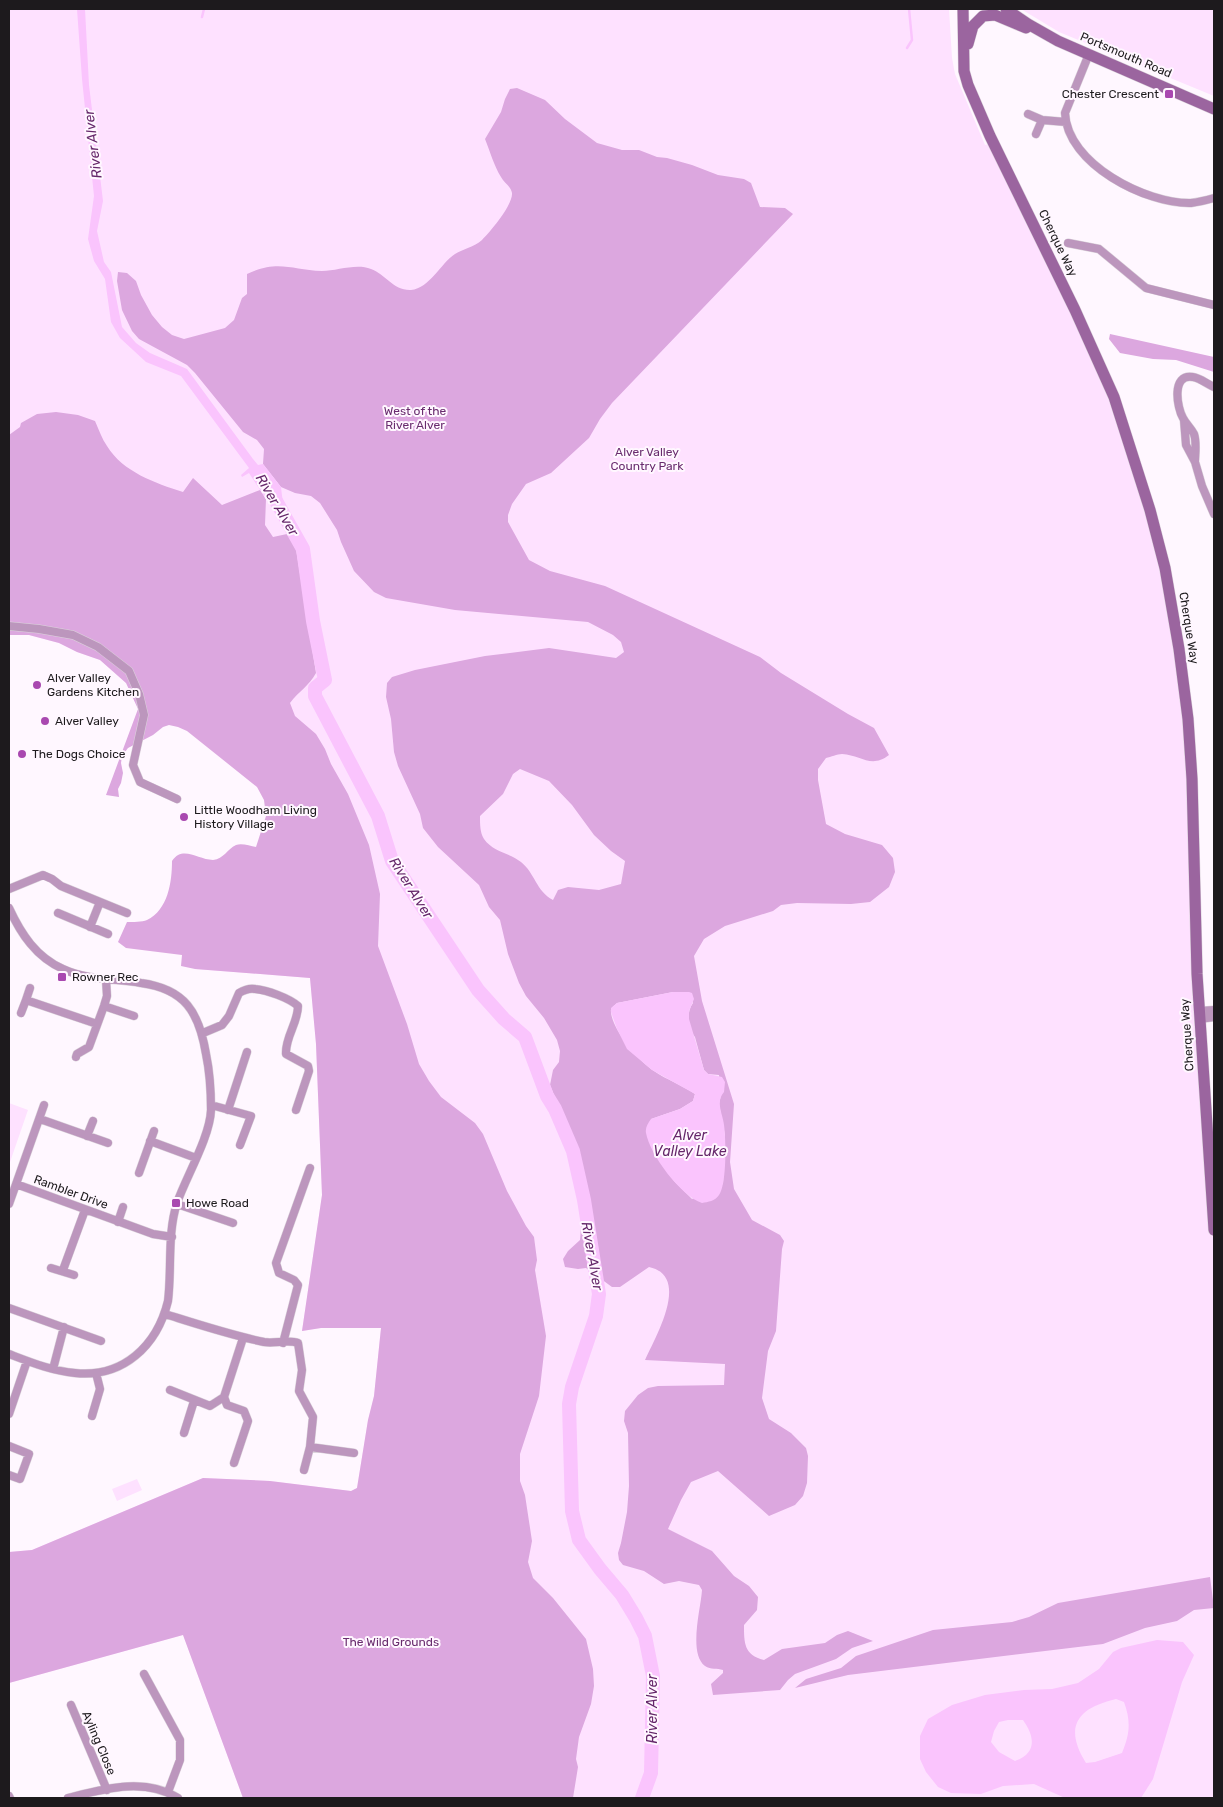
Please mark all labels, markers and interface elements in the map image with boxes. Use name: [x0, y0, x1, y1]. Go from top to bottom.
street label: Portsmouth Road: [1078, 29, 1174, 81]
place label: Chester Crescent: [1062, 87, 1159, 101]
marker: Chester Crescent: [1163, 88, 1175, 100]
water label: River Alver: [80, 108, 106, 180]
street label: Cherque Way: [1036, 207, 1080, 279]
park label: West of the River Alver: [384, 404, 446, 432]
park label: Alver Valley Country Park: [611, 445, 684, 473]
water label: River Alver: [252, 471, 303, 540]
street label: Cherque Way: [1176, 591, 1202, 665]
place label: Alver Valley Gardens Kitchen: [47, 671, 139, 699]
marker: Alver Valley Gardens Kitchen: [31, 679, 43, 691]
place label: Alver Valley: [55, 714, 119, 728]
marker: Alver Valley: [39, 715, 51, 727]
place label: The Dogs Choice: [32, 747, 126, 761]
marker: The Dogs Choice: [16, 748, 28, 760]
place label: Little Woodham Living History Village: [194, 803, 317, 831]
marker: Little Woodham Living History Village: [178, 811, 190, 823]
water label: River Alver: [385, 854, 437, 923]
place label: Rowner Rec: [72, 970, 139, 984]
marker: Rowner Rec: [56, 971, 68, 983]
street label: Cherque Way: [1177, 998, 1197, 1072]
water label: Alver Valley Lake: [653, 1127, 727, 1160]
street label: Rambler Drive: [32, 1172, 110, 1212]
place label: Howe Road: [186, 1196, 249, 1210]
marker: Howe Road: [170, 1197, 182, 1209]
water label: River Alver: [578, 1220, 607, 1292]
park label: The Wild Grounds: [343, 1635, 439, 1649]
water label: River Alver: [644, 1674, 661, 1744]
street label: Ayling Close: [79, 1709, 119, 1777]

